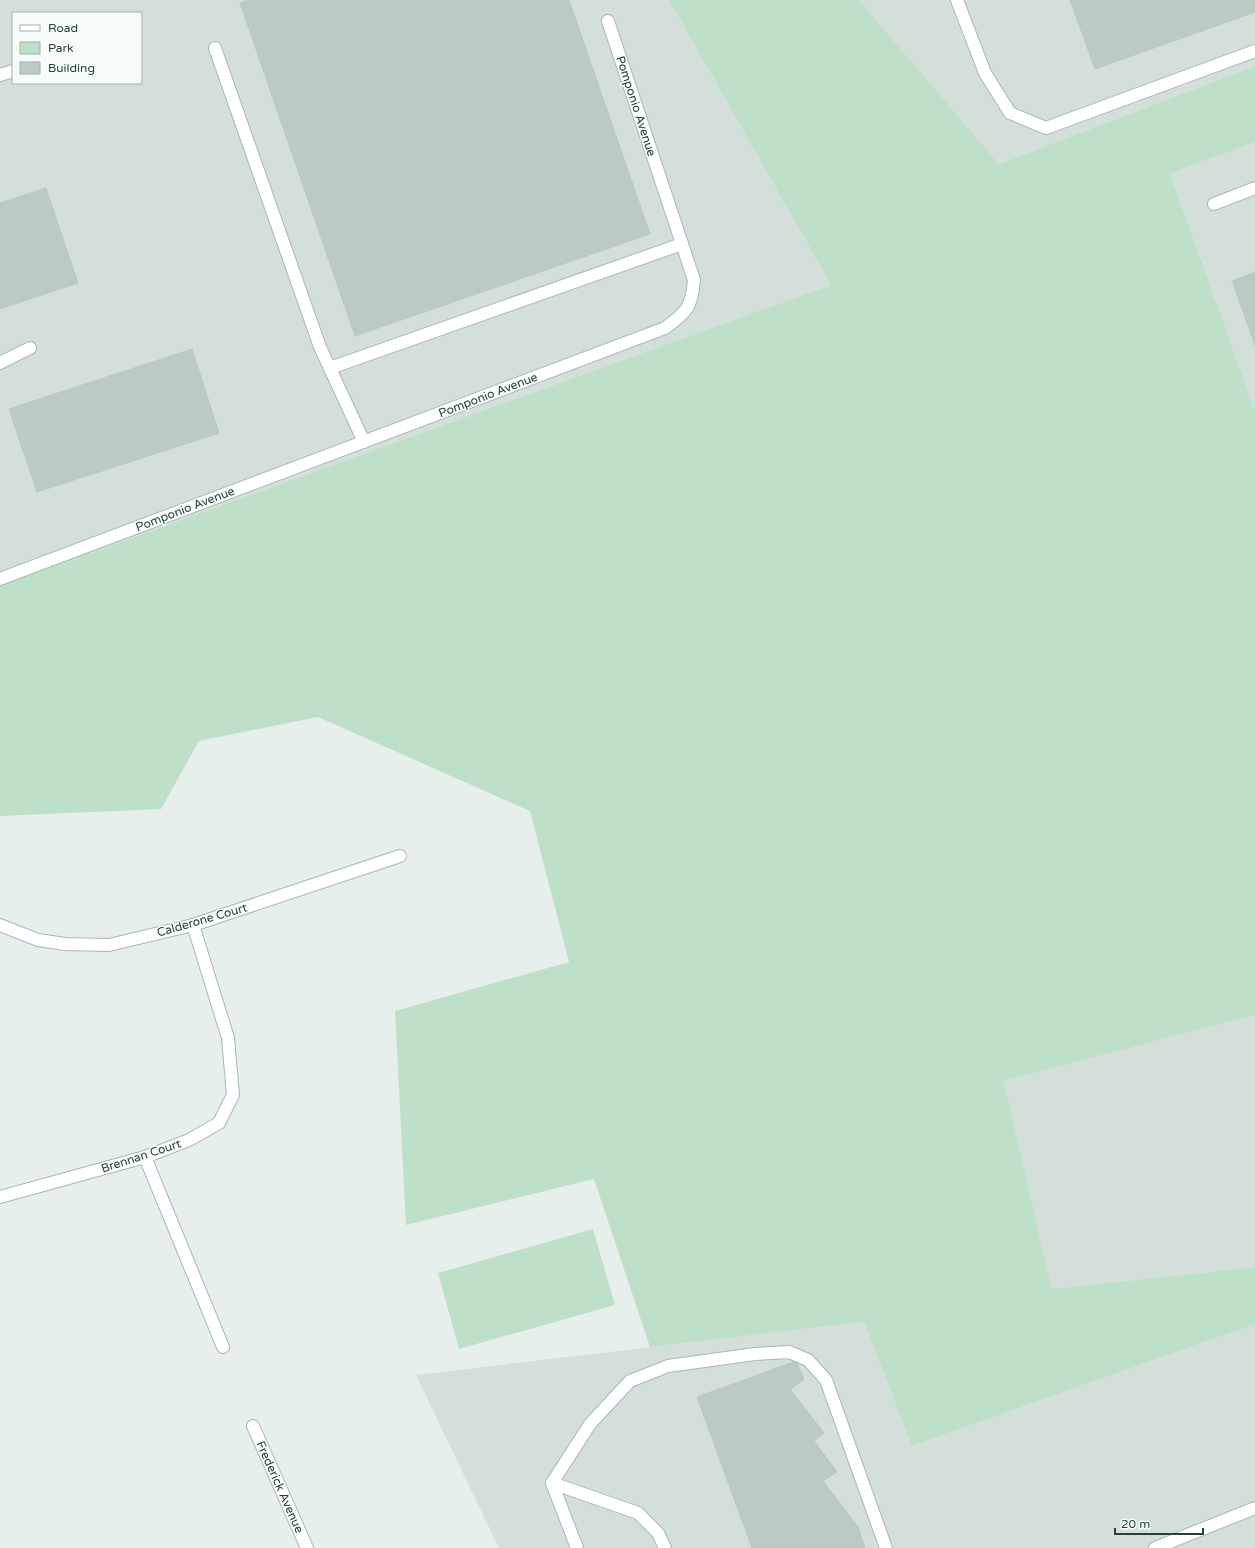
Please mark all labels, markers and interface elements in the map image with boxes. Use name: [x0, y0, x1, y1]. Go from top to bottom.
legend: [12, 12, 142, 84]
text: Road: [48, 21, 78, 35]
text: Park: [48, 41, 74, 55]
street label: Pomponio Avenue: [613, 54, 659, 158]
text: Building: [48, 61, 95, 75]
street label: Pomponio Avenue: [437, 370, 540, 420]
street label: Pomponio Avenue: [134, 484, 237, 534]
street label: Calderone Court: [155, 900, 249, 940]
street label: Brennan Court: [99, 1136, 183, 1176]
street label: Frederick Avenue: [253, 1439, 307, 1535]
scale bar: [1115, 1510, 1203, 1536]
text: 20 m: [1121, 1517, 1150, 1531]

